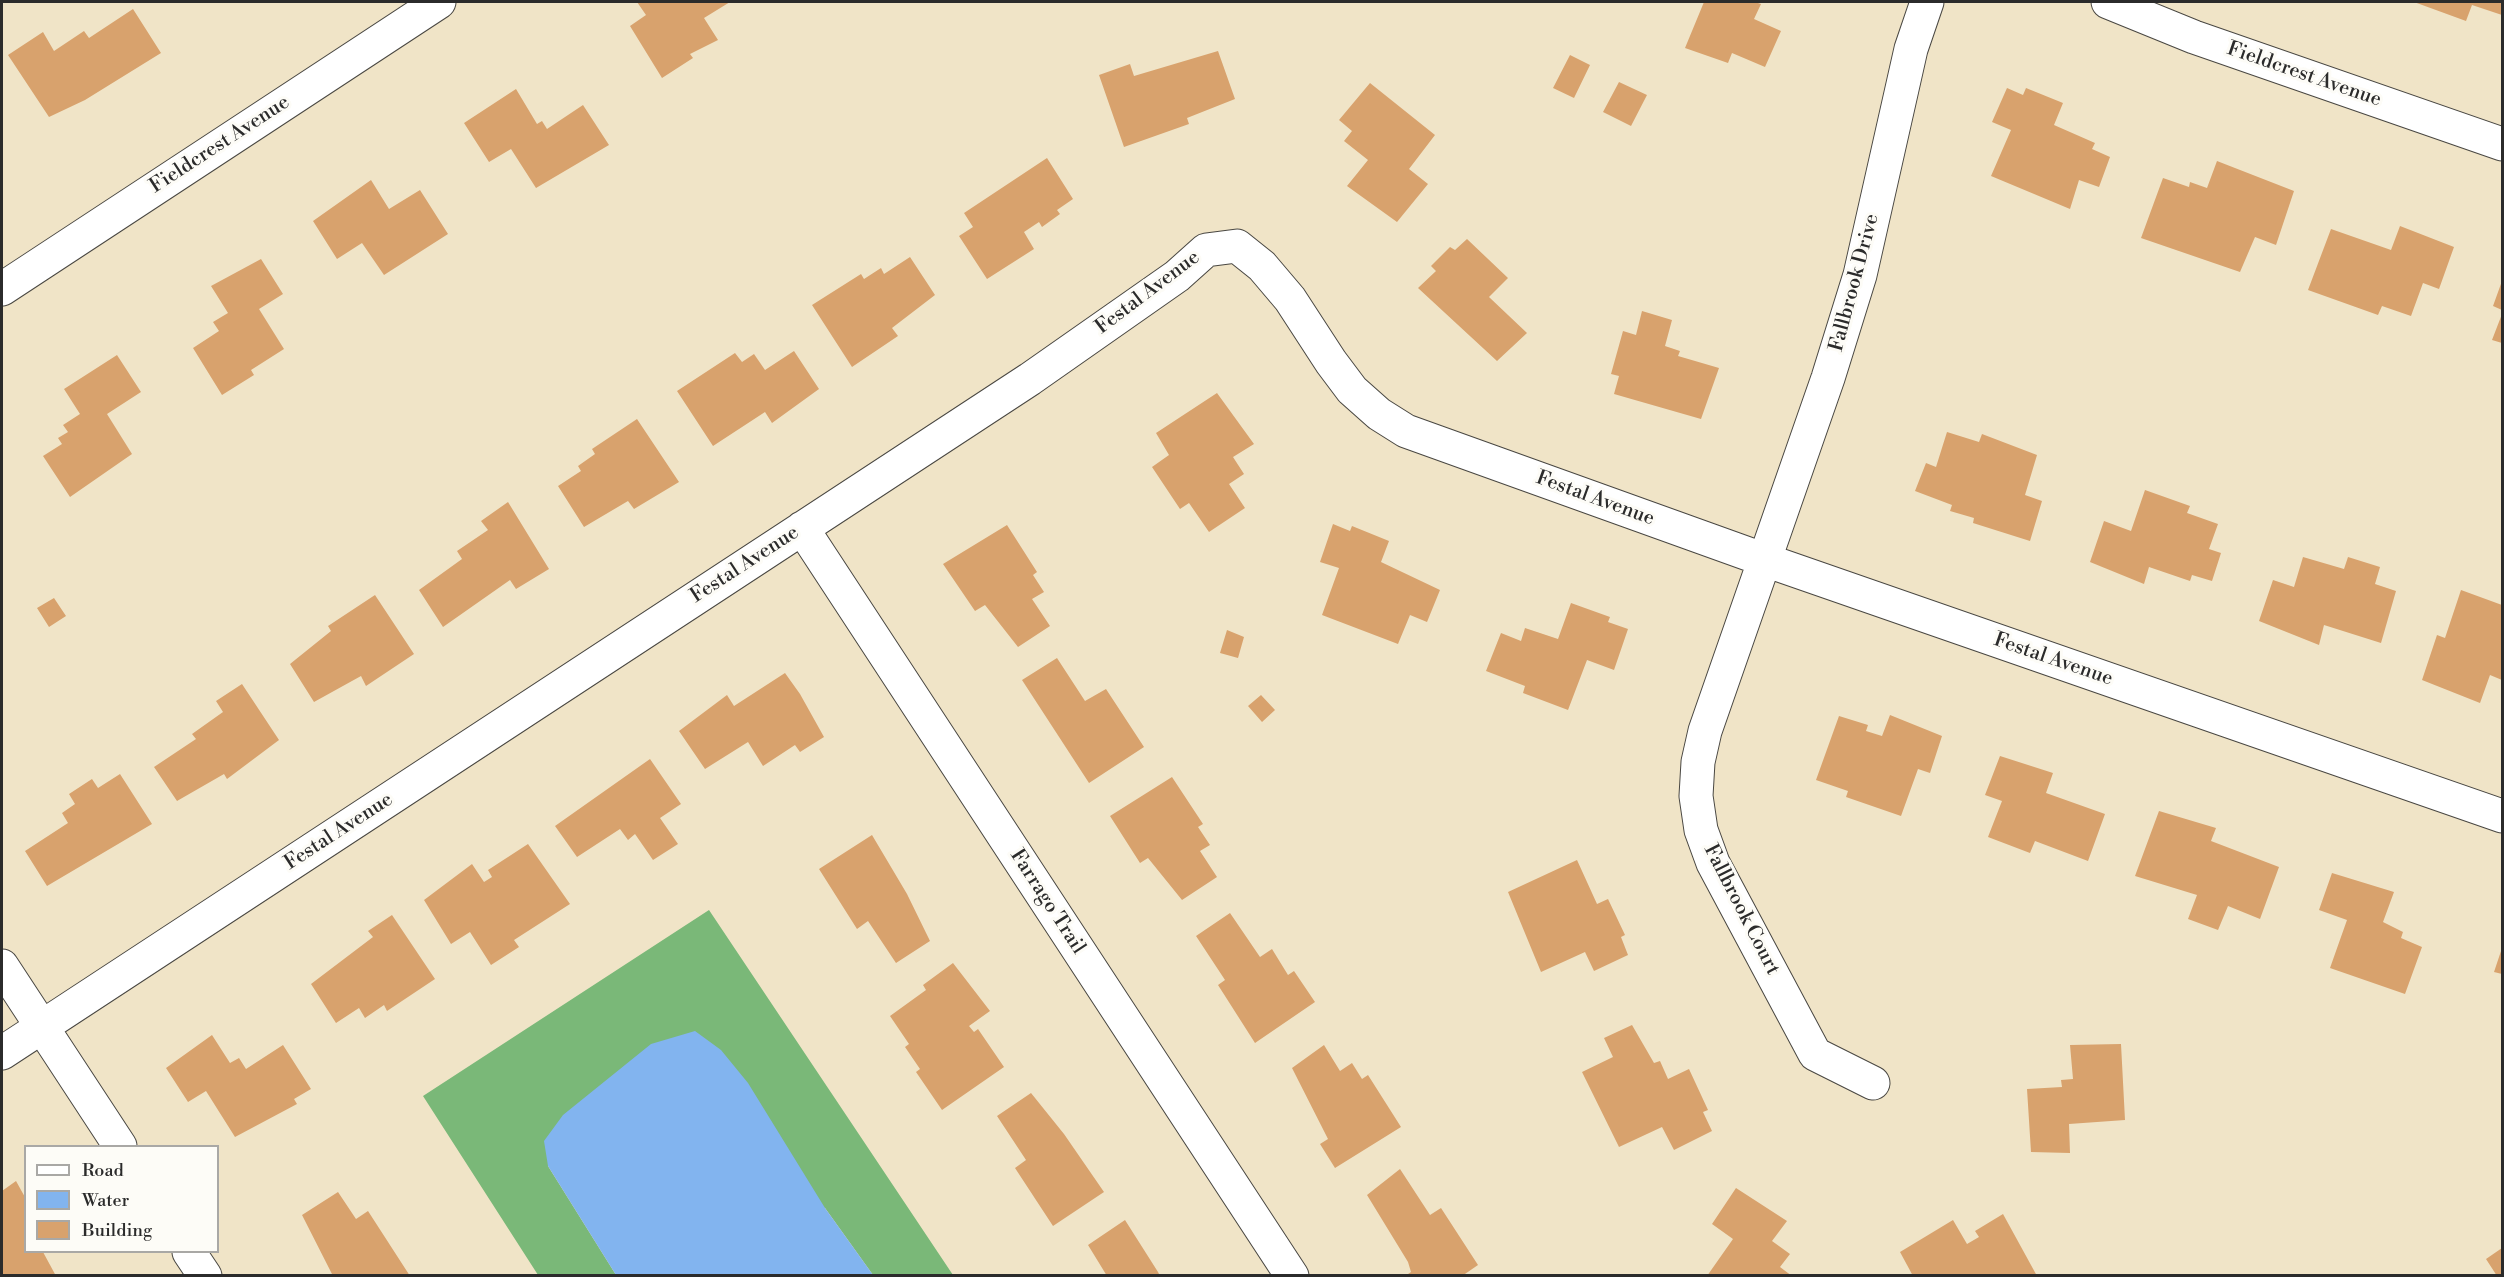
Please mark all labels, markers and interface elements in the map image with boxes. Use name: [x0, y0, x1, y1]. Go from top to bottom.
street label: Fieldcrest Avenue: [2224, 37, 2384, 113]
street label: Fieldcrest Avenue: [146, 91, 294, 199]
street label: Fallbrook Drive: [1825, 212, 1885, 354]
street label: Festal Avenue: [1091, 246, 1205, 340]
street label: Festal Avenue: [1532, 466, 1658, 532]
street label: Festal Avenue: [686, 521, 804, 609]
street label: Festal Avenue: [1990, 628, 2116, 692]
street label: Festal Avenue: [280, 788, 398, 876]
street label: Fallbrook Court: [1698, 841, 1784, 979]
street label: Farrago Trail: [1004, 845, 1090, 959]
legend: [24, 1145, 219, 1253]
text: Road: [82, 1159, 124, 1182]
text: Water: [82, 1189, 129, 1212]
text: Building: [82, 1219, 152, 1242]

